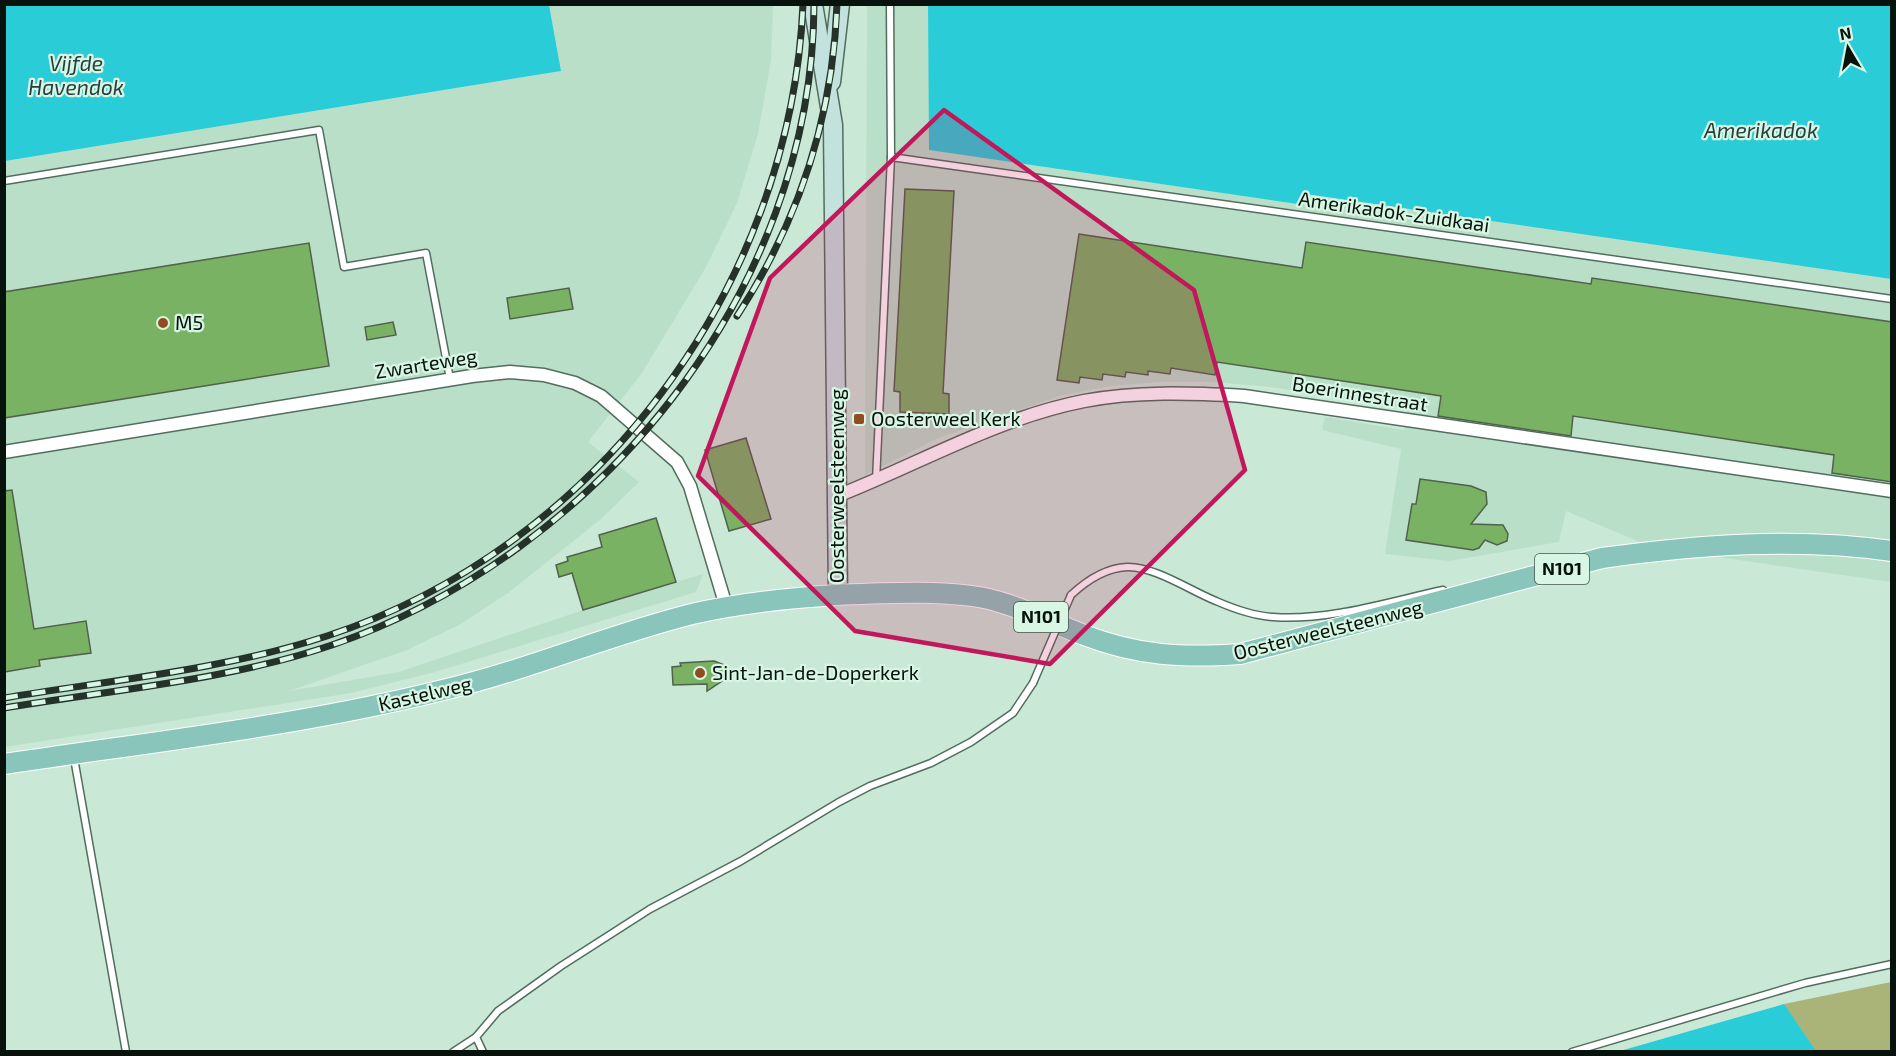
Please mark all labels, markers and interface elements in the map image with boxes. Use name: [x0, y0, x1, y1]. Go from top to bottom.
north arrow: [1818, 18, 1878, 78]
text: N: [1838, 22, 1853, 43]
water label: Vijfde Havendok: [28, 50, 124, 99]
water label: Amerikadok: [1703, 117, 1818, 142]
street label: Amerikadok-Zuidkaai: [1297, 186, 1491, 236]
place label: M5: [175, 310, 203, 334]
marker: M5: [156, 316, 170, 330]
street label: Zwarteweg: [373, 343, 479, 383]
street label: Boerinnestraat: [1291, 370, 1430, 416]
street label: Oosterweelsteenweg: [824, 389, 848, 583]
place label: Oosterweel Kerk: [871, 406, 1021, 430]
marker: Oosterweel Kerk: [852, 412, 866, 426]
road number: N101: [1535, 554, 1589, 584]
street label: Oosterweelsteenweg: [1231, 594, 1425, 664]
road number: N101: [1014, 602, 1068, 632]
place label: Sint-Jan-de-Doperkerk: [712, 660, 919, 684]
marker: Sint-Jan-de-Doperkerk: [693, 666, 707, 680]
street label: Kastelweg: [376, 671, 474, 715]

